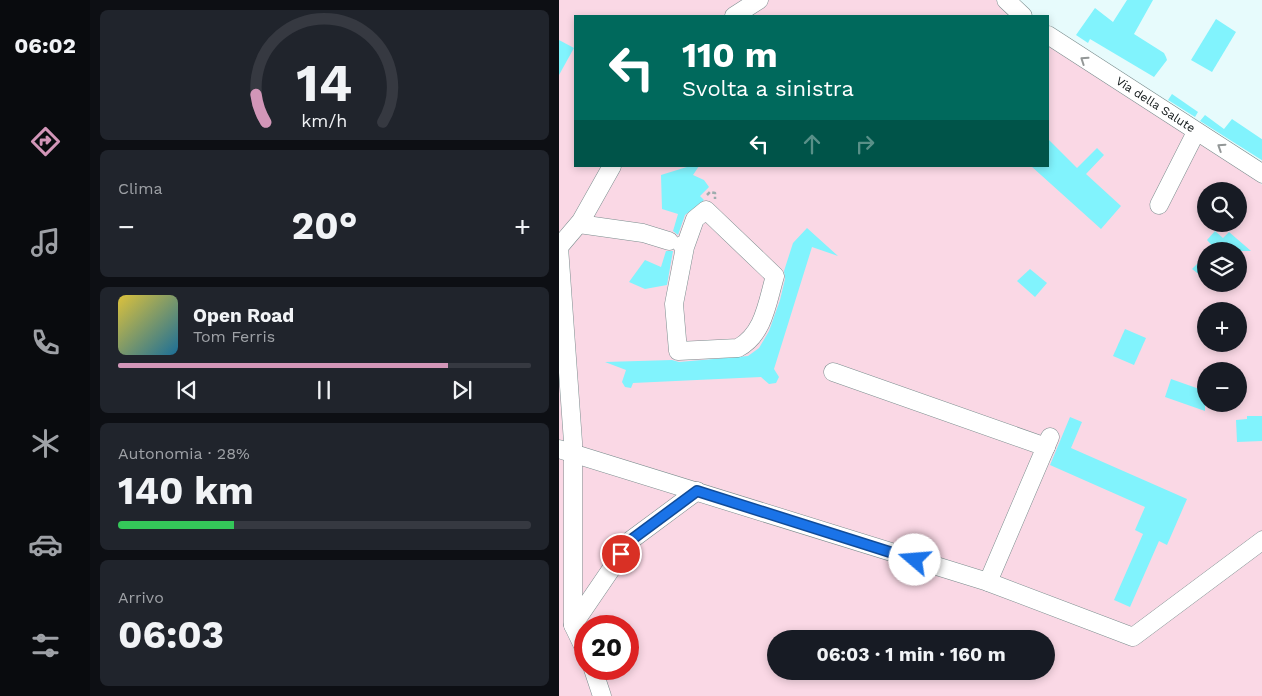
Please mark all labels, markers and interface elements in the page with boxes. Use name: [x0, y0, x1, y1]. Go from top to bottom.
text: 06:02: [14, 33, 76, 58]
text: 110 m: [682, 34, 778, 76]
icon: left: [599, 35, 664, 100]
text: 14: [296, 53, 353, 114]
one-way arrow: [1080, 57, 1090, 66]
street label: Via della Salute: [1113, 74, 1198, 135]
text: Svolta a sinistra: [682, 76, 854, 101]
text: km/h: [301, 110, 348, 131]
icon: directions: [28, 124, 63, 159]
icon: left: [745, 130, 773, 158]
icon: ahead: [798, 130, 826, 158]
icon: right: [851, 130, 879, 158]
one-way arrow: [1218, 144, 1227, 154]
text: Clima: [118, 179, 162, 198]
map controls: [1197, 182, 1247, 412]
button: search: [1197, 182, 1247, 232]
text: 20°: [292, 204, 357, 248]
text: −: [118, 210, 135, 243]
text: +: [514, 210, 531, 243]
icon: music: [28, 225, 63, 260]
button: layers: [1197, 242, 1247, 292]
button: +: [1197, 302, 1247, 352]
text: Open Road: [193, 304, 294, 327]
icon: phone: [28, 325, 63, 360]
text: Tom Ferris: [193, 327, 275, 346]
button: −: [1197, 362, 1247, 412]
icon: previous: [173, 376, 201, 404]
icon: pause: [310, 376, 338, 404]
icon: next: [448, 376, 476, 404]
icon: climate: [28, 426, 63, 461]
text: Autonomia · 28%: [118, 444, 250, 463]
text: 140 km: [118, 469, 254, 513]
icon: car: [28, 527, 63, 562]
pin: [600, 533, 642, 575]
position arrow: [888, 533, 940, 585]
icon: arrive: [607, 540, 635, 568]
text: Arrivo: [118, 588, 164, 607]
text: 06:03: [118, 613, 224, 657]
speed limit sign: 20: [574, 615, 639, 680]
icon: filters: [28, 628, 63, 663]
text: 06:03 · 1 min · 160 m: [816, 643, 1006, 666]

